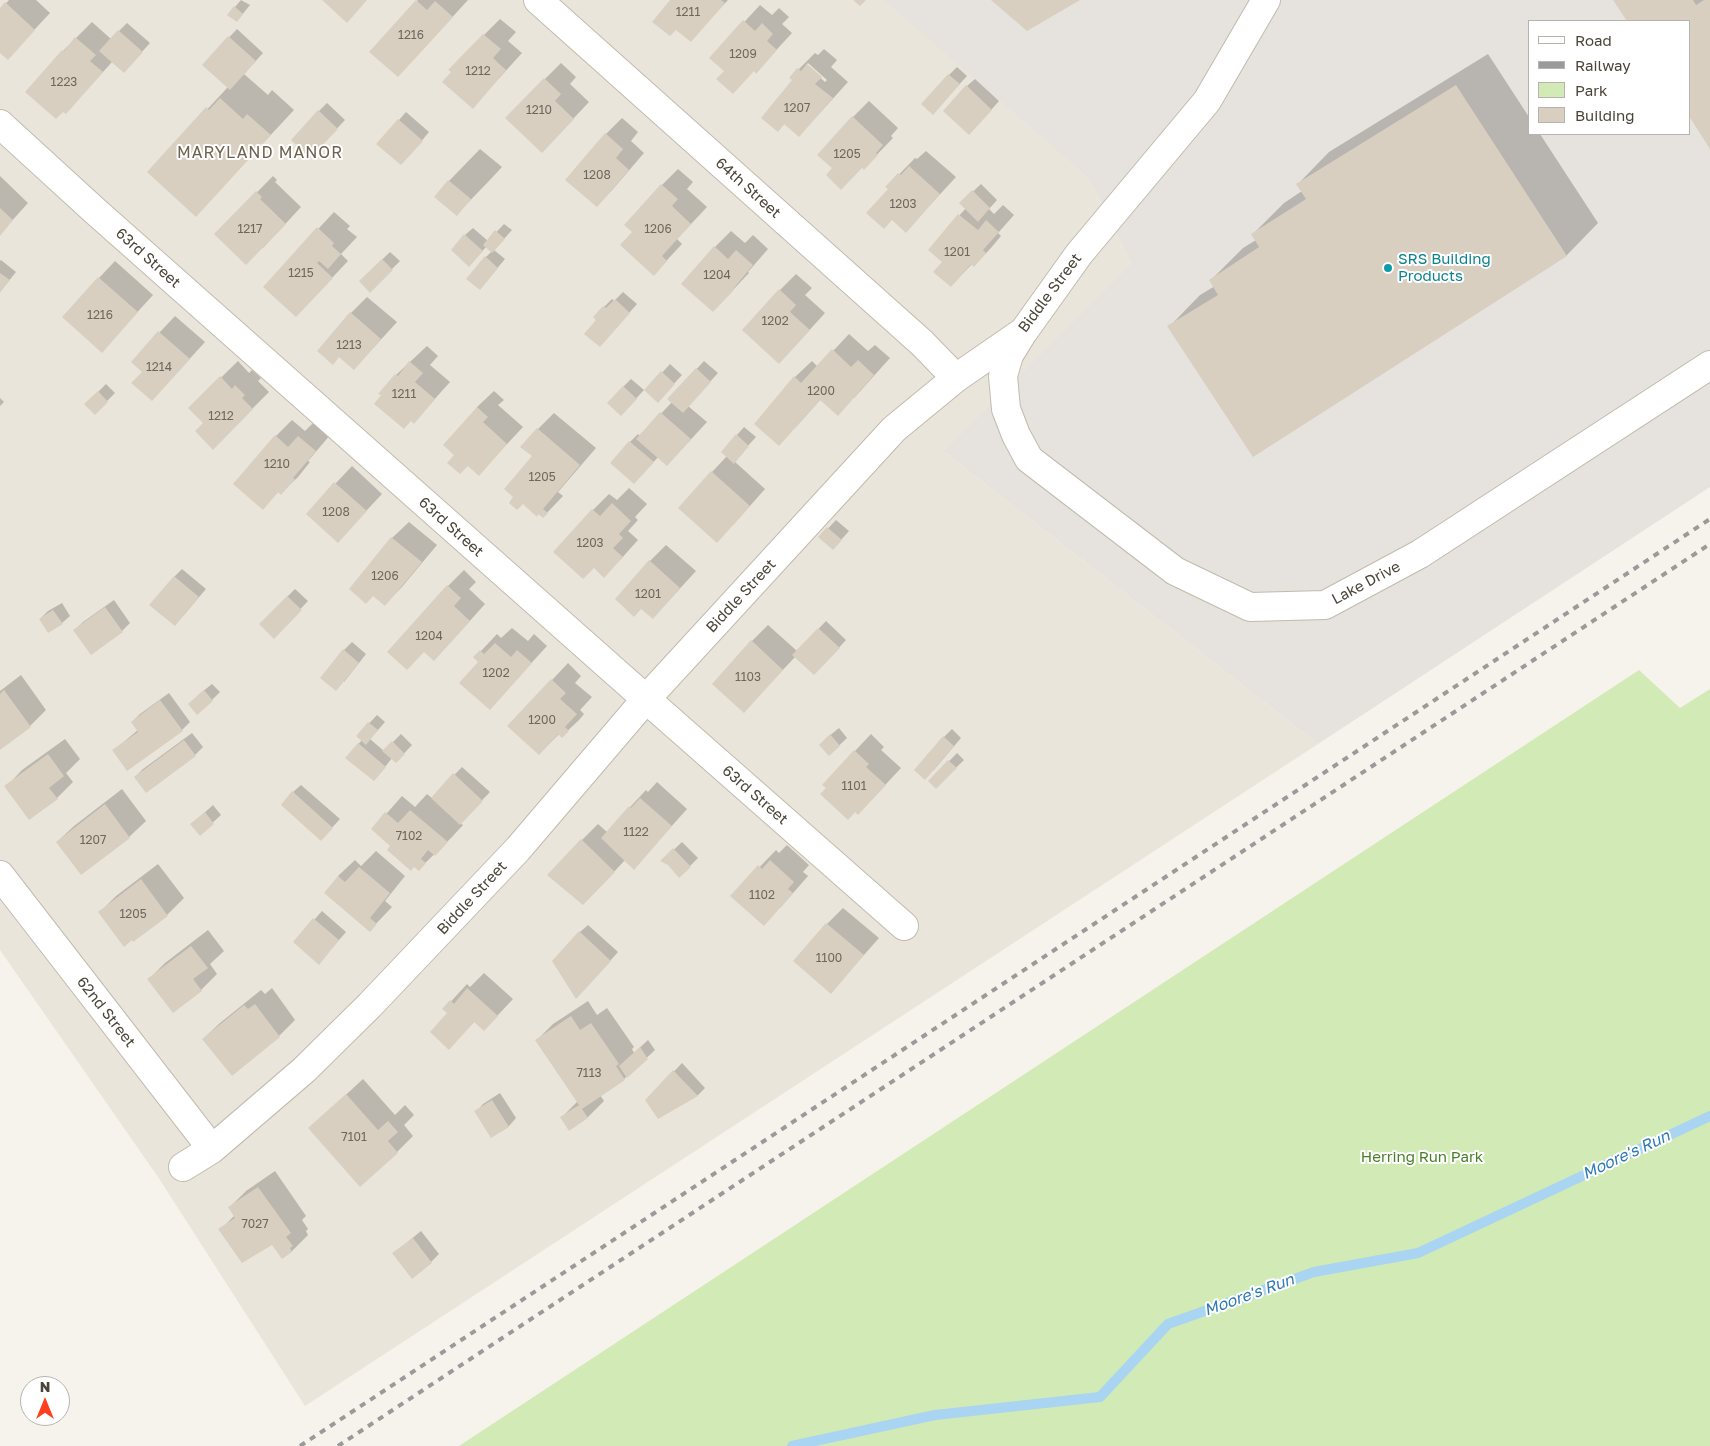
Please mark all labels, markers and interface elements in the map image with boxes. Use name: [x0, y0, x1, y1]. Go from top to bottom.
house number: 1211: [676, 5, 700, 19]
legend: [1528, 20, 1690, 135]
house number: 1216: [398, 28, 424, 42]
text: Road: [1575, 31, 1612, 49]
house number: 1209: [729, 47, 757, 61]
text: Railway: [1575, 56, 1631, 74]
house number: 1212: [465, 64, 491, 78]
house number: 1223: [51, 75, 77, 89]
text: Park: [1575, 81, 1607, 99]
house number: 1207: [784, 101, 810, 115]
house number: 1210: [526, 103, 552, 117]
text: Building: [1575, 106, 1635, 124]
district label: MARYLAND MANOR: [175, 143, 345, 163]
house number: 1205: [833, 147, 861, 161]
street label: 64th Street: [712, 154, 784, 222]
house number: 1208: [583, 168, 611, 182]
house number: 1203: [889, 197, 917, 211]
house number: 1217: [238, 222, 262, 236]
house number: 1206: [644, 222, 672, 236]
street label: 63rd Street: [112, 224, 184, 292]
house number: 1201: [944, 245, 970, 259]
street label: Biddle Street: [1015, 250, 1085, 336]
place label: SRS Building Products: [1398, 250, 1491, 285]
marker: SRS Building Products: [1382, 262, 1394, 274]
house number: 1215: [288, 266, 314, 280]
house number: 1204: [703, 268, 731, 282]
house number: 1216: [87, 308, 113, 322]
house number: 1202: [761, 314, 789, 328]
house number: 1213: [336, 338, 362, 352]
house number: 1214: [146, 360, 172, 374]
house number: 1200: [807, 384, 835, 398]
house number: 1211: [392, 387, 416, 401]
house number: 1212: [208, 409, 234, 423]
house number: 1210: [264, 457, 290, 471]
house number: 1205: [528, 470, 556, 484]
street label: 63rd Street: [415, 493, 487, 561]
house number: 1208: [322, 505, 350, 519]
house number: 1203: [576, 536, 604, 550]
street label: Biddle Street: [702, 555, 780, 637]
street label: Lake Drive: [1329, 557, 1403, 609]
house number: 1206: [371, 569, 399, 583]
house number: 1201: [635, 587, 661, 601]
house number: 1204: [415, 629, 443, 643]
house number: 1202: [482, 666, 510, 680]
house number: 1103: [735, 670, 761, 684]
house number: 1200: [528, 713, 556, 727]
street label: 63rd Street: [719, 762, 791, 828]
house number: 1101: [842, 779, 866, 793]
house number: 1122: [623, 825, 649, 839]
house number: 7102: [396, 829, 422, 843]
house number: 1207: [80, 833, 106, 847]
street label: Biddle Street: [433, 857, 511, 939]
house number: 1102: [749, 888, 775, 902]
house number: 1205: [119, 907, 147, 921]
house number: 1100: [816, 951, 842, 965]
street label: 62nd Street: [73, 973, 139, 1051]
house number: 7113: [576, 1066, 602, 1080]
water label: Moore's Run: [1579, 1126, 1673, 1184]
house number: 7101: [341, 1130, 367, 1144]
park label: Herring Run Park: [1361, 1148, 1483, 1166]
house number: 7027: [241, 1217, 269, 1231]
water label: Moore's Run: [1201, 1270, 1297, 1320]
north arrow: [20, 1376, 70, 1426]
text: N: [40, 1378, 50, 1395]

